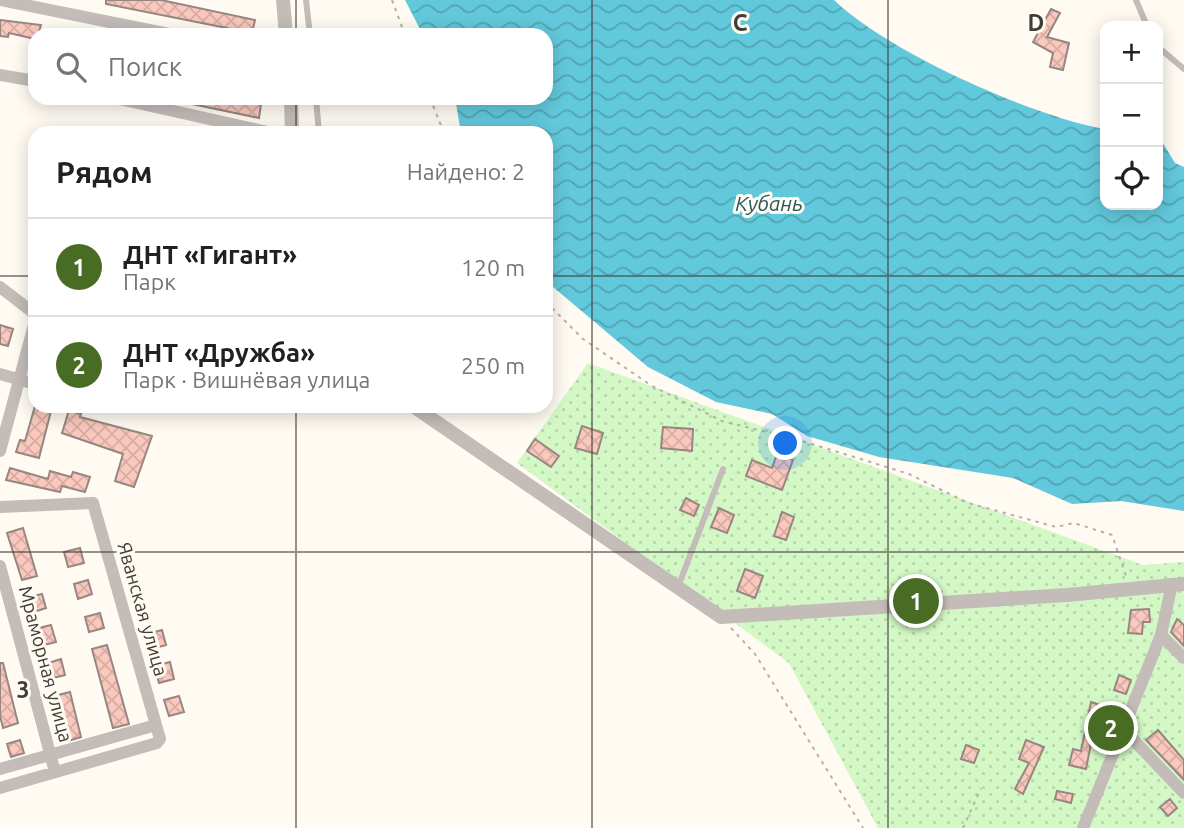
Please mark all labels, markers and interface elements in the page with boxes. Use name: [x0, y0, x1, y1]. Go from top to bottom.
text: C: [733, 10, 748, 35]
text: D: [1028, 10, 1044, 35]
map controls: [1100, 21, 1163, 210]
button: +: [1100, 21, 1163, 84]
search box: [28, 28, 553, 105]
icon: search: [52, 48, 90, 86]
text: Поиск: [108, 52, 182, 81]
button: −: [1100, 84, 1163, 147]
button: locate: [1100, 147, 1163, 210]
text: Рядом: [56, 155, 152, 189]
text: Найдено: 2: [407, 159, 525, 184]
water label: Кубань: [735, 191, 803, 215]
text: ДНТ «Гигант»: [123, 240, 297, 269]
text: 1: [73, 255, 85, 280]
text: 120 m: [461, 255, 525, 280]
text: Парк: [123, 269, 176, 294]
text: ДНТ «Дружба»: [123, 338, 315, 367]
text: 2: [73, 353, 85, 378]
text: 250 m: [461, 353, 525, 378]
text: Парк · Вишнёвая улица: [123, 367, 370, 392]
your location: [768, 426, 802, 460]
street label: Яванская улица: [113, 540, 173, 678]
pin: 1: [893, 575, 939, 627]
street label: Мраморная улица: [15, 583, 77, 745]
text: 3: [17, 677, 29, 702]
pin: 2: [1088, 702, 1134, 754]

